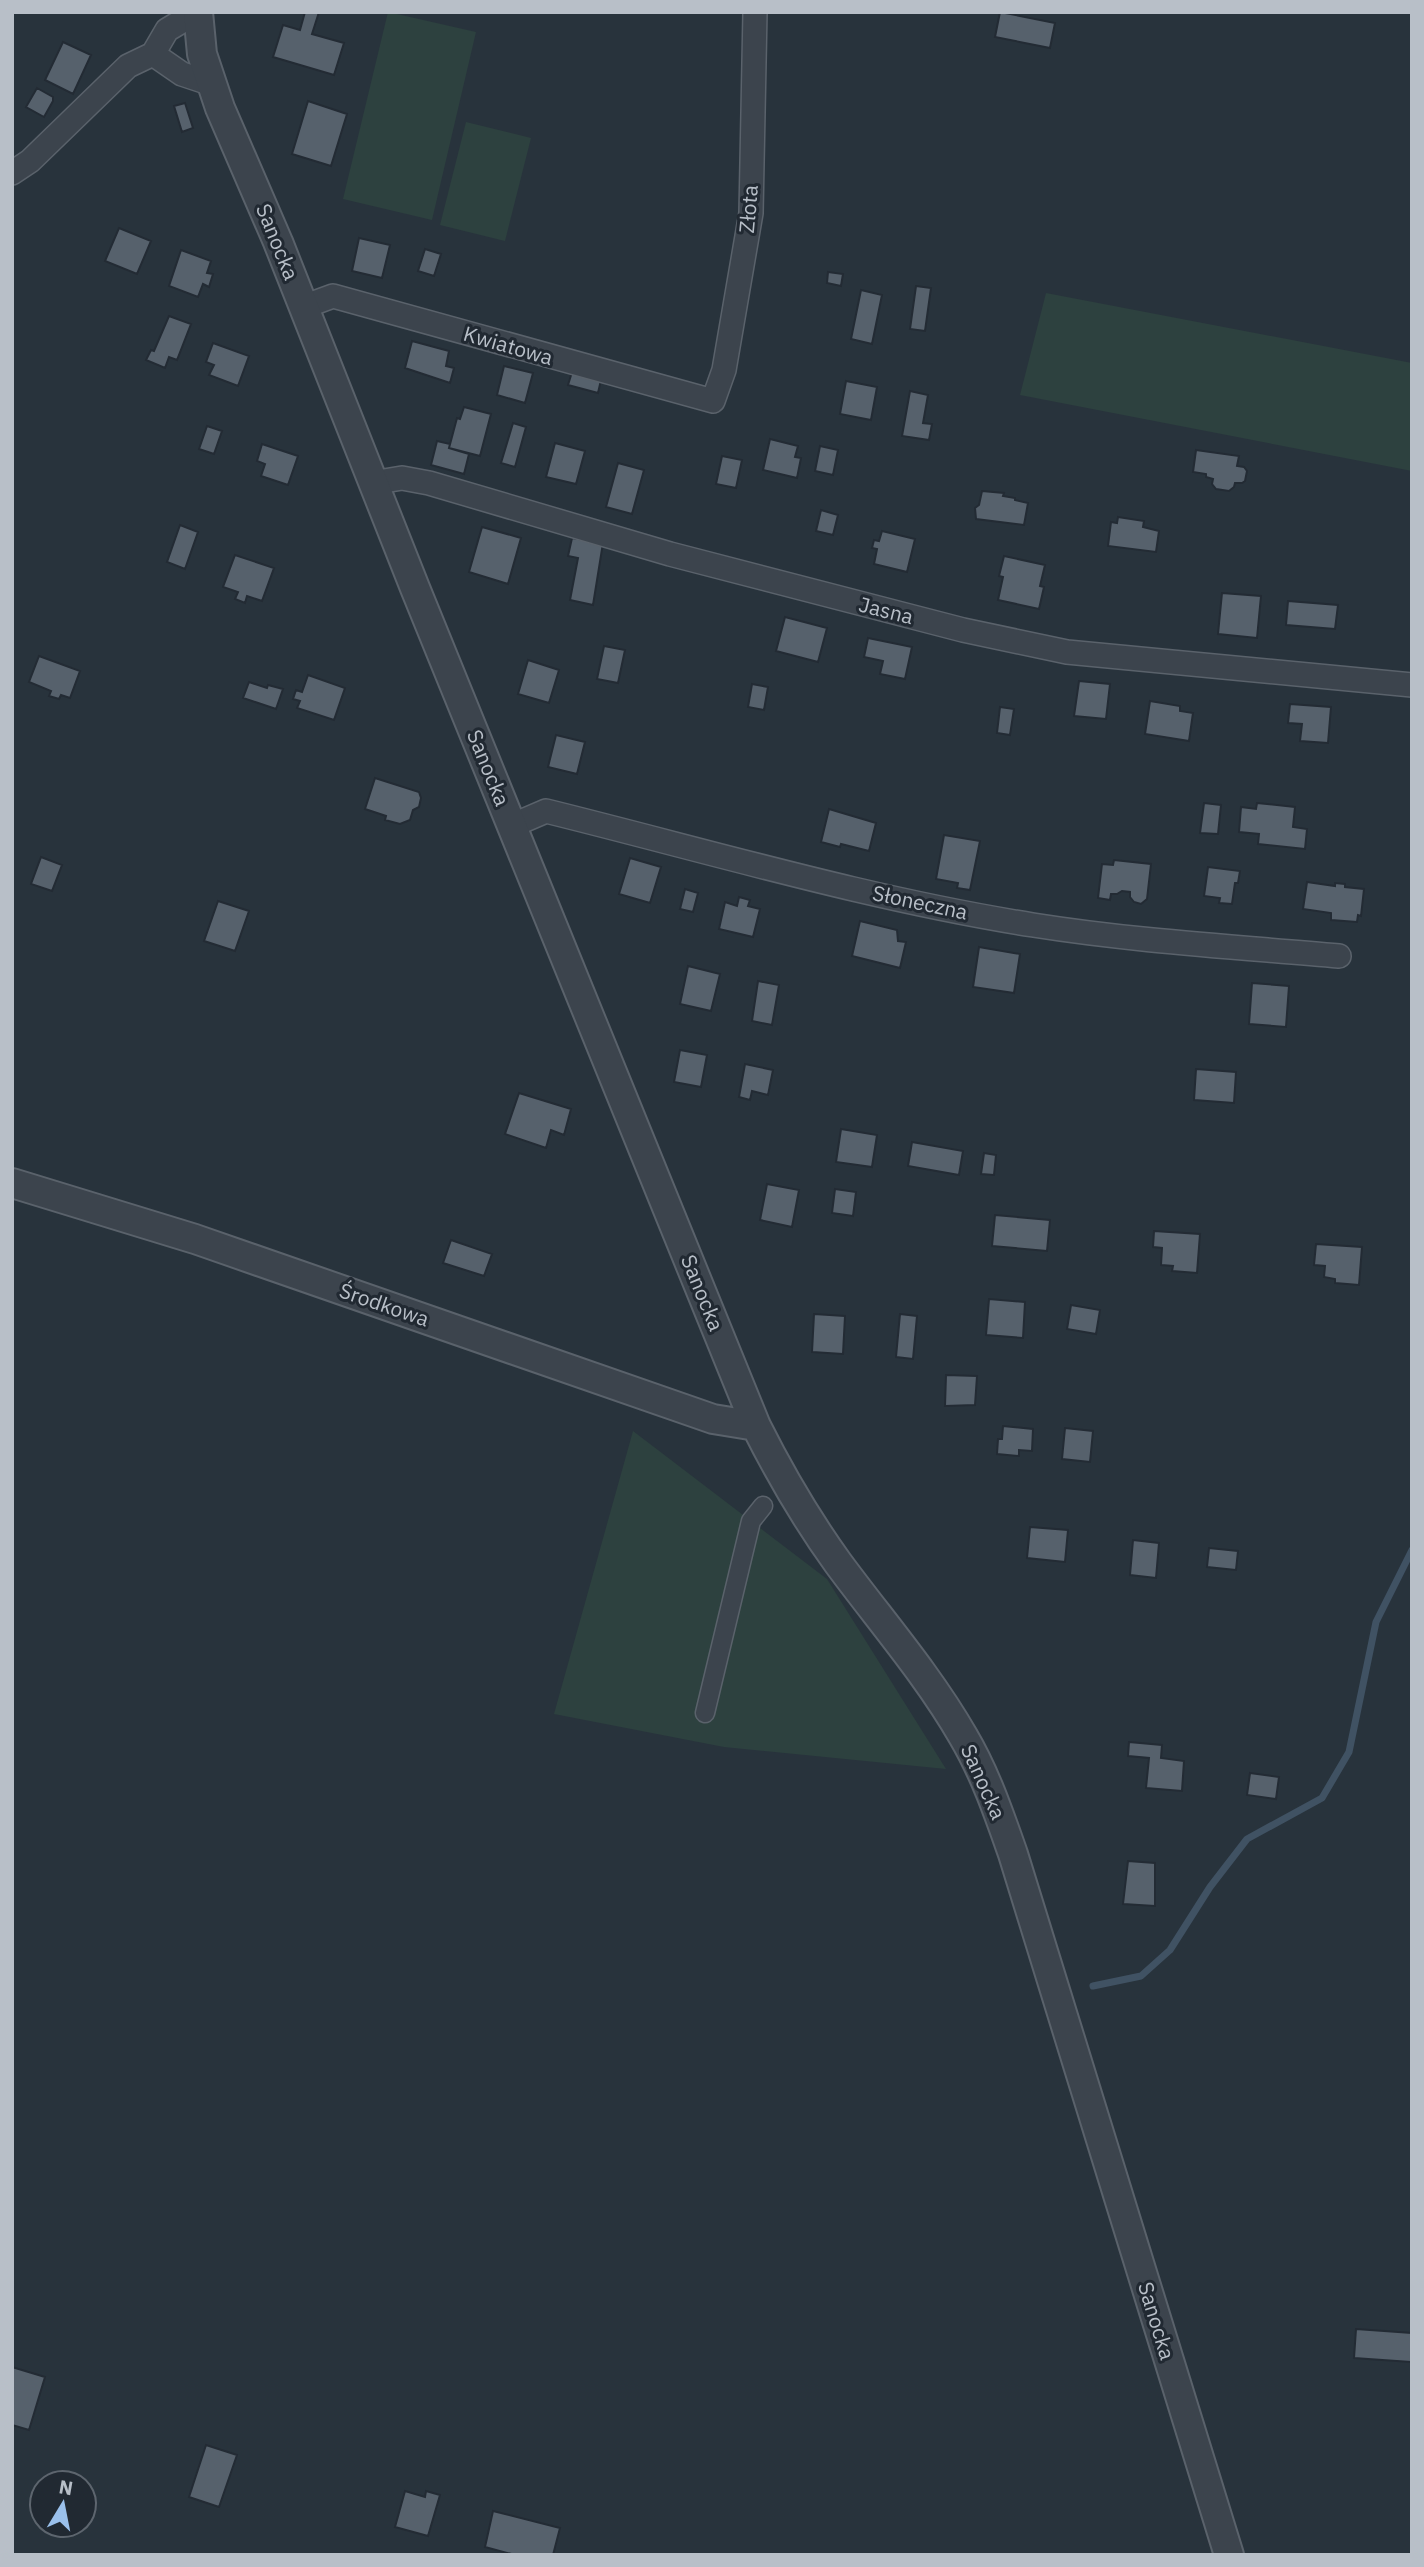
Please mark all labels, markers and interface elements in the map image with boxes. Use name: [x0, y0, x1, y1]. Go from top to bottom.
street label: Złota: [732, 184, 764, 234]
street label: Sanocka: [250, 199, 306, 284]
street label: Kwiatowa: [460, 319, 556, 371]
street label: Jasna: [856, 590, 916, 630]
street label: Sanocka: [461, 725, 517, 810]
street label: Słoneczna: [870, 878, 970, 926]
street label: Sanocka: [675, 1250, 731, 1335]
street label: Środkowa: [336, 1276, 433, 1332]
street label: Sanocka: [955, 1739, 1013, 1824]
street label: Sanocka: [1132, 2278, 1182, 2363]
north arrow: [28, 2469, 98, 2539]
text: N: [57, 2474, 75, 2500]

